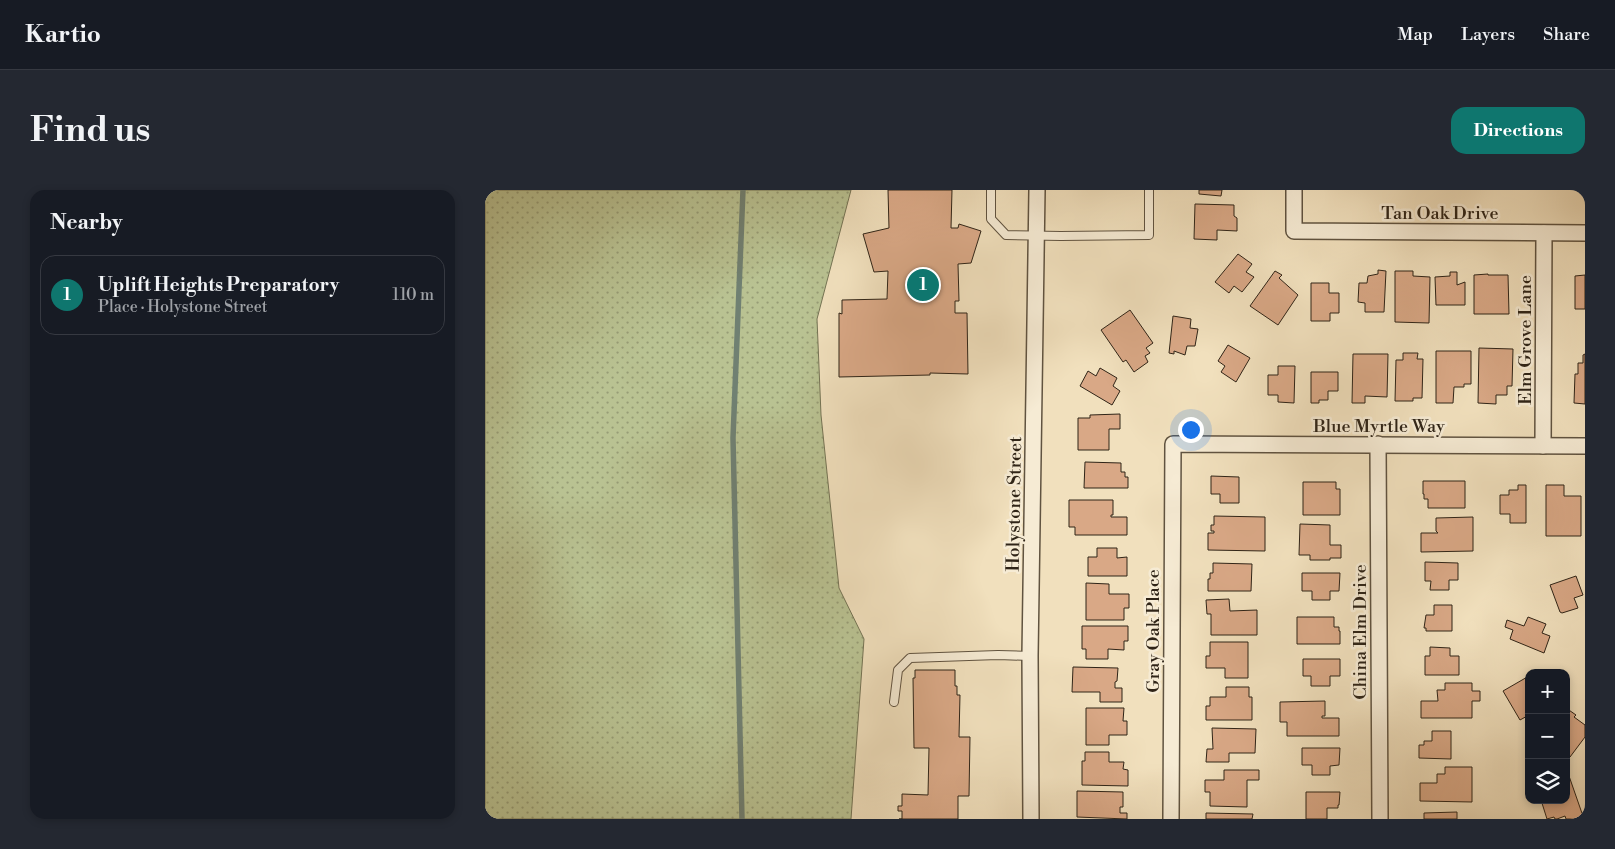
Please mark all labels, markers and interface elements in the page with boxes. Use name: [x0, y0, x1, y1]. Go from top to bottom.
text: Kartio: [25, 20, 101, 50]
text: Map: [1398, 23, 1433, 46]
text: Layers: [1461, 23, 1515, 46]
text: Share: [1543, 23, 1590, 46]
button: Directions: [1451, 107, 1585, 154]
text: Find us: [30, 109, 150, 152]
street label: Tan Oak Drive: [1381, 202, 1499, 225]
text: Nearby: [50, 210, 123, 236]
pin: 1: [907, 266, 939, 304]
text: Uplift Heights Preparatory: [98, 273, 339, 297]
street label: Elm Grove Lane: [1514, 275, 1537, 405]
text: 1: [63, 285, 71, 305]
text: 110 m: [392, 285, 434, 305]
text: Place · Holystone Street: [98, 297, 268, 317]
street label: Blue Myrtle Way: [1312, 415, 1445, 438]
your location: [1178, 417, 1204, 443]
street label: Holystone Street: [1002, 435, 1027, 572]
street label: China Elm Drive: [1349, 564, 1372, 700]
street label: Gray Oak Place: [1142, 569, 1165, 693]
map controls: [1525, 669, 1570, 804]
button: +: [1525, 669, 1570, 714]
button: −: [1525, 714, 1570, 759]
button: layers: [1525, 759, 1570, 804]

